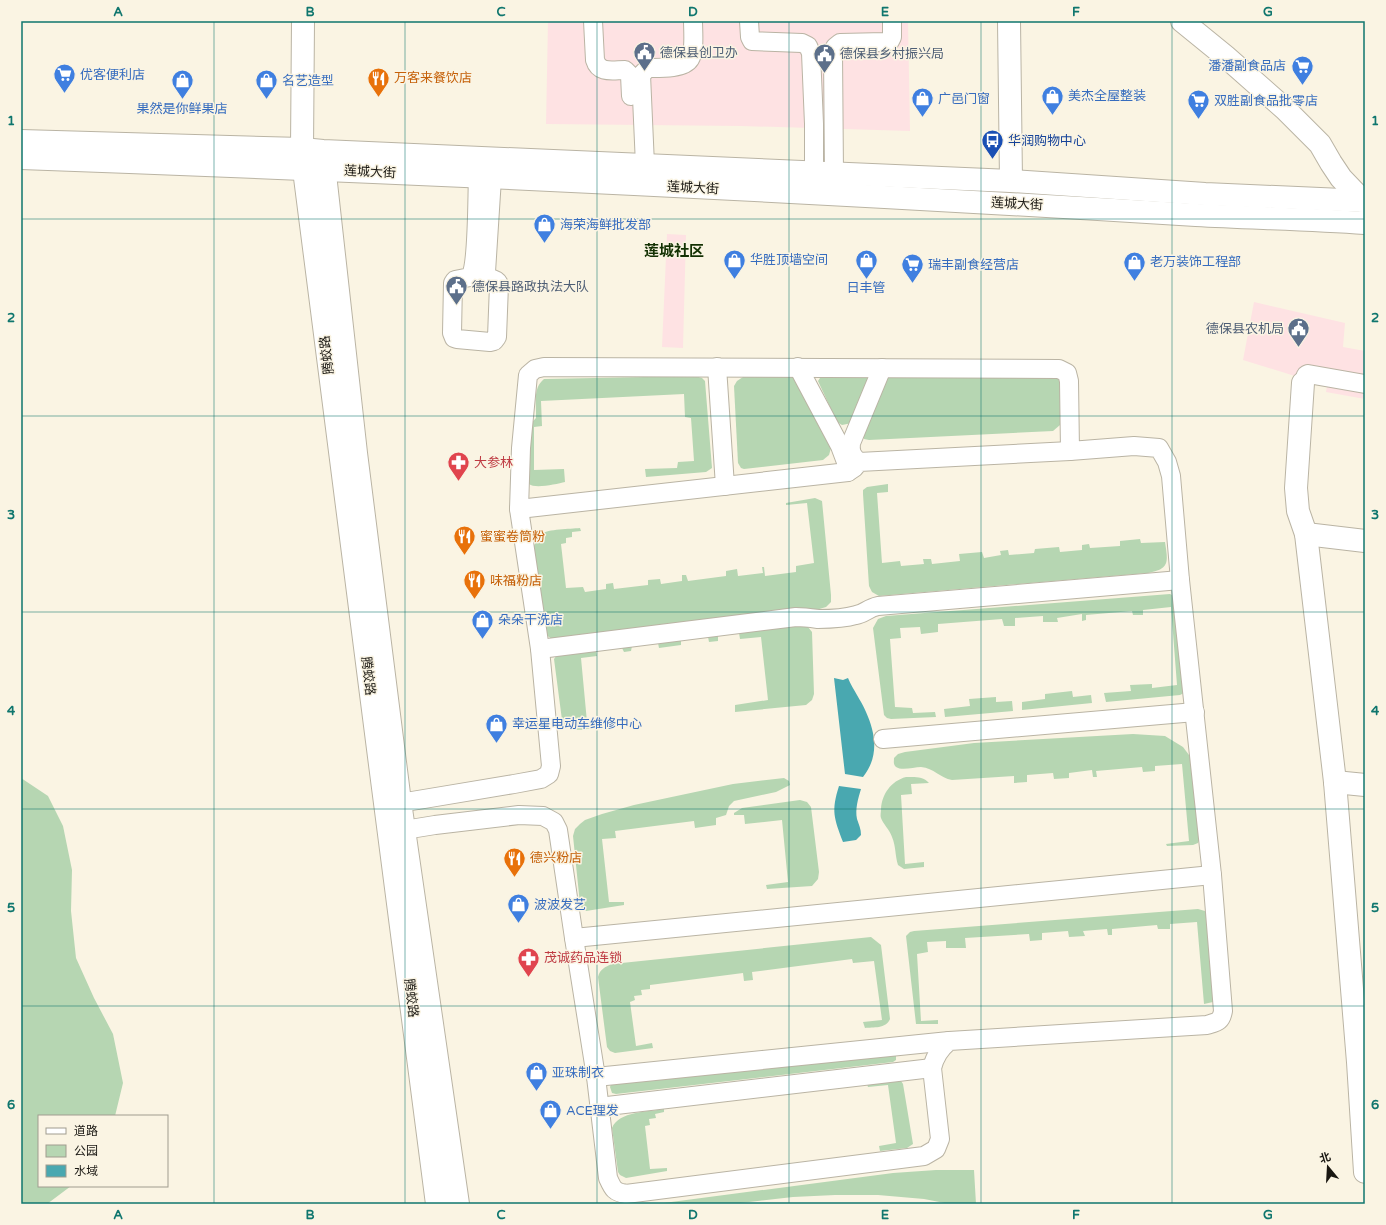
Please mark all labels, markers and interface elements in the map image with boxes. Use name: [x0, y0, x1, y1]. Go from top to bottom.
text: A: [113, 4, 123, 20]
text: B: [305, 4, 315, 20]
text: C: [496, 4, 506, 20]
text: D: [688, 4, 698, 20]
text: E: [881, 4, 889, 20]
text: F: [1072, 4, 1080, 20]
text: G: [1263, 4, 1273, 20]
public building icon: 德保县创卫办: [631, 40, 657, 73]
public building icon: 德保县乡村振兴局: [812, 41, 838, 74]
place label: 德保县创卫办: [660, 45, 738, 61]
place label: 德保县乡村振兴局: [840, 46, 944, 62]
supermarket icon: 潘潘副食品店: [1289, 53, 1315, 86]
place label: 潘潘副食品店: [1208, 58, 1286, 74]
supermarket icon: 优客便利店: [51, 62, 77, 95]
restaurant icon: 万客来餐饮店: [365, 65, 391, 98]
place label: 优客便利店: [80, 67, 145, 83]
shop icon: 果然是你鲜果店: [169, 68, 195, 101]
shop icon: 名艺造型: [253, 68, 279, 101]
place label: 万客来餐饮店: [394, 70, 472, 86]
place label: 名艺造型: [282, 73, 334, 89]
shop icon: 美杰全屋整装: [1040, 83, 1066, 116]
shop icon: 广邑门窗: [910, 86, 936, 119]
place label: 美杰全屋整装: [1068, 88, 1146, 104]
supermarket icon: 双胜副食品批零店: [1185, 88, 1211, 121]
place label: 广邑门窗: [938, 91, 990, 107]
place label: 双胜副食品批零店: [1214, 93, 1318, 109]
place label: 果然是你鲜果店: [136, 101, 228, 117]
text: 1: [7, 113, 15, 129]
text: 1: [1371, 113, 1379, 129]
bus stop icon: 华润购物中心: [979, 128, 1005, 161]
place label: 华润购物中心: [1008, 133, 1086, 149]
street label: 莲城大街: [344, 163, 396, 181]
street label: 莲城大街: [667, 179, 719, 197]
street label: 莲城大街: [991, 195, 1043, 213]
shop icon: 海荣海鲜批发部: [531, 212, 557, 245]
place label: 海荣海鲜批发部: [560, 217, 651, 233]
district label: 莲城社区: [644, 242, 704, 260]
shop icon: 华胜顶墙空间: [722, 247, 748, 280]
shop icon: 日丰管: [853, 247, 879, 280]
shop icon: 老万装饰工程部: [1122, 249, 1148, 282]
place label: 华胜顶墙空间: [750, 252, 828, 268]
supermarket icon: 瑞丰副食经营店: [899, 252, 925, 285]
place label: 老万装饰工程部: [1150, 254, 1241, 270]
place label: 瑞丰副食经营店: [928, 257, 1019, 273]
public building icon: 德保县路政执法大队: [444, 274, 470, 307]
place label: 德保县路政执法大队: [472, 279, 589, 295]
place label: 日丰管: [846, 280, 886, 296]
text: 2: [7, 310, 15, 326]
text: 2: [1371, 310, 1379, 326]
public building icon: 德保县农机局: [1286, 316, 1312, 349]
place label: 德保县农机局: [1206, 321, 1284, 337]
street label: 腾蛟路: [317, 335, 337, 375]
pharmacy icon: 大参林: [446, 450, 472, 483]
place label: 大参林: [474, 455, 513, 471]
text: 3: [7, 507, 15, 523]
text: 3: [1371, 507, 1379, 523]
restaurant icon: 蜜蜜卷筒粉: [452, 524, 478, 557]
place label: 蜜蜜卷筒粉: [480, 529, 545, 545]
restaurant icon: 味福粉店: [461, 568, 487, 601]
place label: 味福粉店: [490, 573, 542, 589]
shop icon: 朵朵干洗店: [470, 607, 496, 640]
place label: 朵朵干洗店: [498, 612, 563, 628]
street label: 腾蛟路: [358, 656, 378, 696]
text: 4: [7, 703, 16, 719]
text: 4: [1371, 703, 1380, 719]
shop icon: 幸运星电动车维修中心: [483, 711, 509, 744]
place label: 幸运星电动车维修中心: [512, 716, 642, 732]
restaurant icon: 德兴粉店: [501, 845, 527, 878]
place label: 德兴粉店: [530, 850, 582, 866]
shop icon: 波波发艺: [505, 892, 531, 925]
place label: 波波发艺: [534, 897, 586, 913]
text: 5: [7, 900, 15, 916]
text: 5: [1371, 900, 1379, 916]
pharmacy icon: 茂诚药品连锁: [516, 945, 542, 978]
place label: 茂诚药品连锁: [544, 950, 622, 966]
street label: 腾蛟路: [401, 978, 421, 1018]
shop icon: 亚珠制衣: [524, 1060, 550, 1093]
place label: 亚珠制衣: [552, 1065, 604, 1081]
text: 6: [7, 1097, 15, 1113]
text: 6: [1371, 1097, 1379, 1113]
shop icon: ACE理发: [538, 1098, 564, 1131]
place label: ACE理发: [566, 1103, 619, 1119]
legend: [38, 1115, 168, 1187]
text: 道路: [74, 1124, 98, 1138]
text: 公园: [74, 1144, 98, 1158]
north arrow: [1308, 1147, 1348, 1187]
text: 北: [1318, 1150, 1332, 1166]
text: 水域: [74, 1164, 98, 1178]
text: A: [113, 1207, 123, 1223]
text: B: [305, 1207, 315, 1223]
text: C: [496, 1207, 506, 1223]
text: D: [688, 1207, 698, 1223]
text: E: [881, 1207, 889, 1223]
text: F: [1072, 1207, 1080, 1223]
text: G: [1263, 1207, 1273, 1223]

